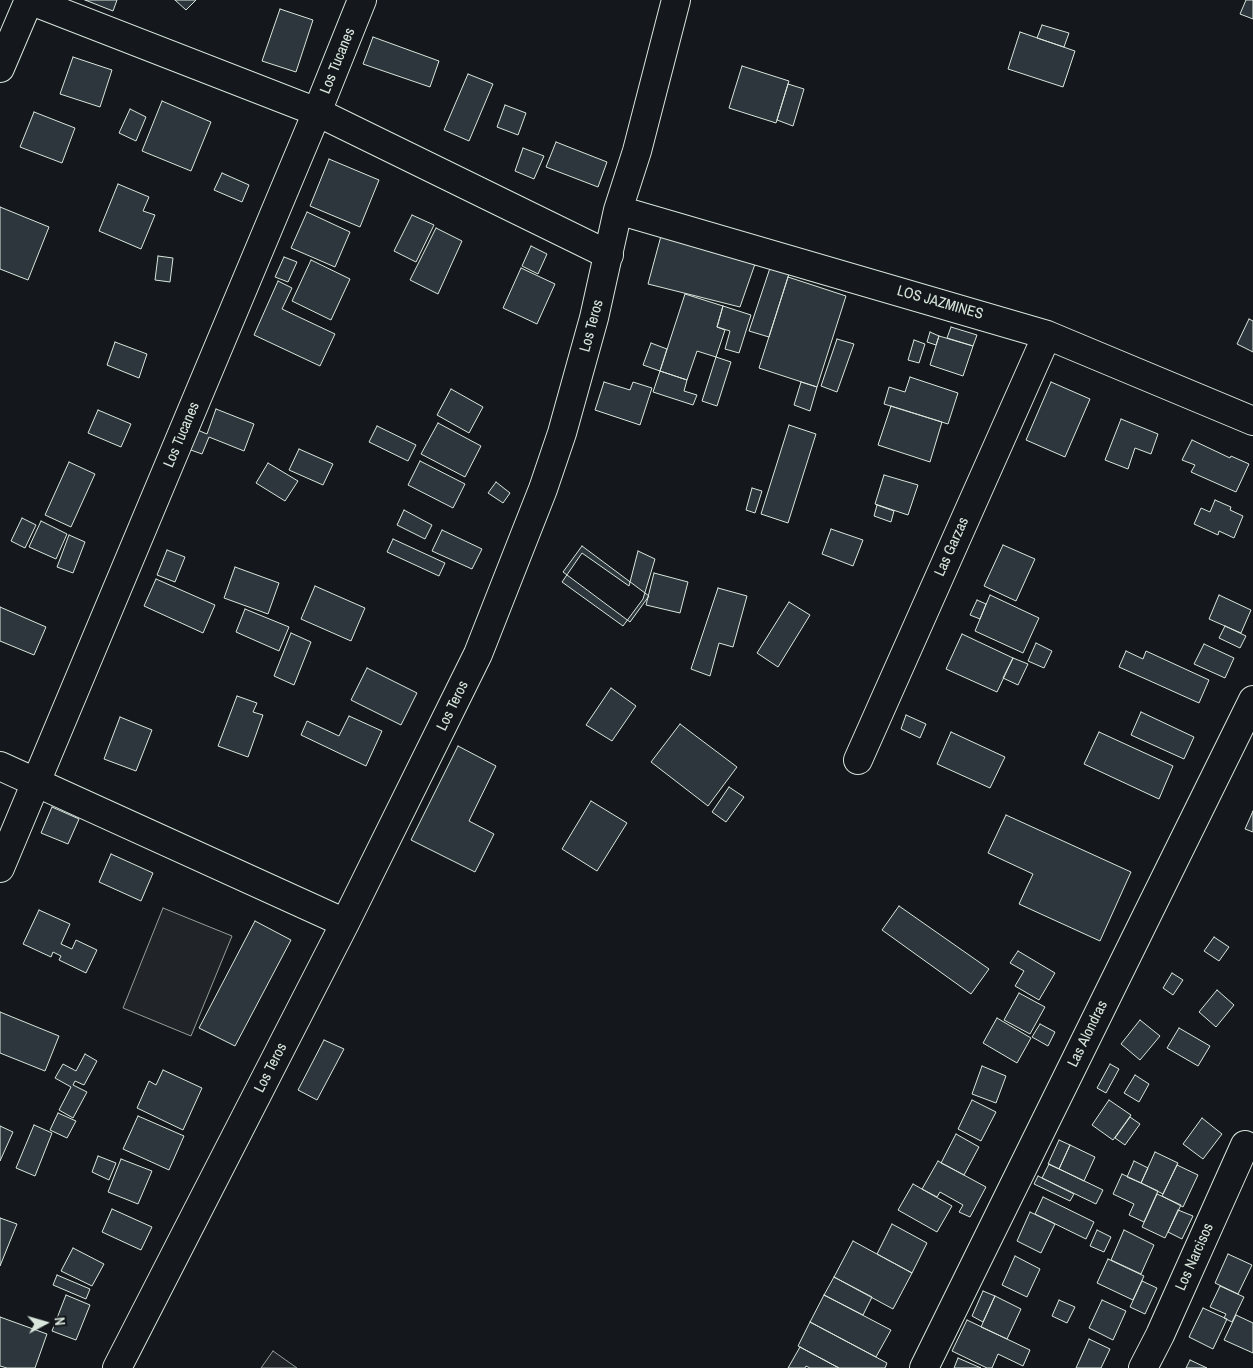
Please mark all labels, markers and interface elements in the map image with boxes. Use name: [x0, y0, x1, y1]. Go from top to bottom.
street label: Los Tucanes: [317, 25, 359, 97]
street label: LOS JAZMINES: [895, 282, 985, 324]
street label: Los Teros: [576, 298, 608, 354]
street label: Los Tucanes: [160, 400, 204, 470]
street label: Las Garzas: [931, 515, 973, 579]
street label: Los Teros: [433, 678, 473, 734]
street label: Las Alondras: [1064, 998, 1112, 1070]
street label: Los Teros: [251, 1040, 291, 1096]
street label: Los Narcisos: [1172, 1221, 1218, 1293]
north arrow: [20, 1298, 70, 1348]
text: N: [51, 1316, 69, 1326]

